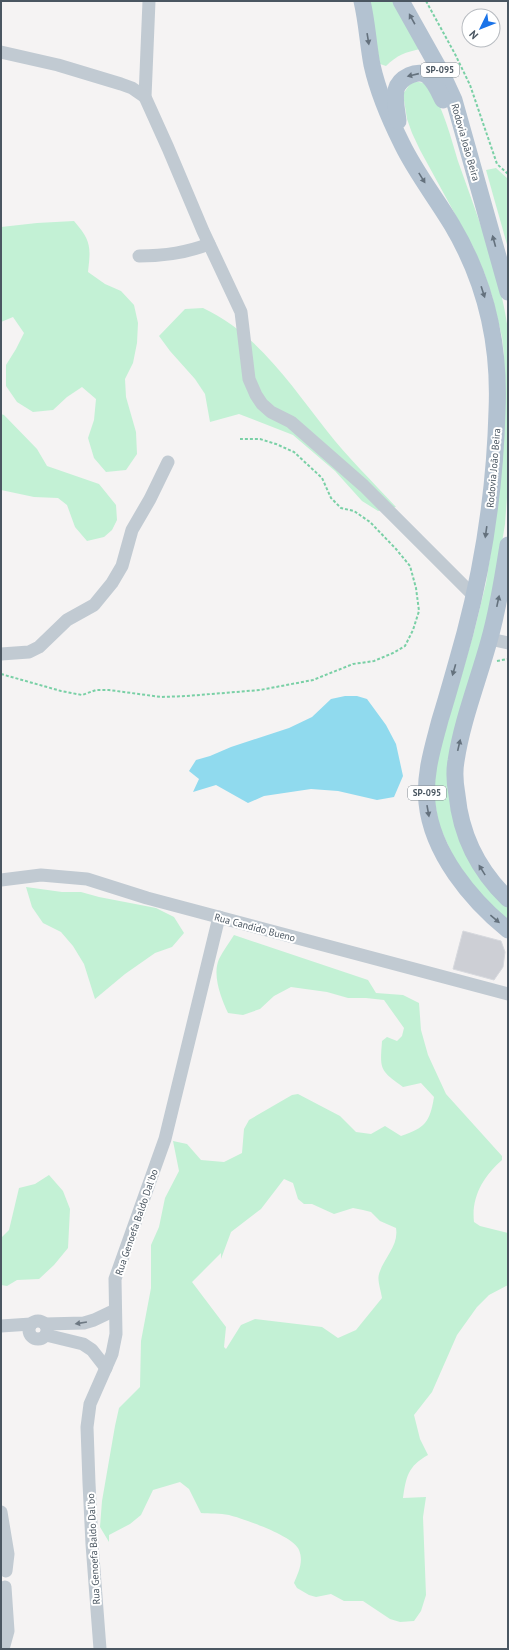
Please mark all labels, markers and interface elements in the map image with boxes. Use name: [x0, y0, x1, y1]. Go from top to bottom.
north arrow: [461, 8, 501, 48]
one-way arrow: [408, 14, 415, 25]
text: N: [466, 27, 481, 42]
one-way arrow: [365, 33, 371, 46]
road number: SP-095: [421, 63, 459, 77]
one-way arrow: [406, 73, 419, 79]
street label: Rodovia João Beira: [448, 102, 483, 182]
one-way arrow: [418, 173, 426, 183]
one-way arrow: [491, 235, 497, 247]
one-way arrow: [480, 287, 486, 299]
street label: Rodovia João Beira: [484, 428, 503, 508]
one-way arrow: [483, 526, 489, 538]
one-way arrow: [495, 594, 501, 607]
one-way arrow: [451, 665, 457, 677]
one-way arrow: [457, 739, 463, 751]
road number: SP-095: [408, 786, 446, 800]
one-way arrow: [425, 804, 431, 817]
one-way arrow: [479, 864, 486, 875]
street label: Rua Candido Bueno: [213, 910, 297, 945]
one-way arrow: [490, 915, 500, 924]
street label: Rua Genoefa Baldo Dal'bo: [112, 1167, 161, 1277]
one-way arrow: [75, 1320, 87, 1326]
street label: Rua Genoefa Baldo Dal'bo: [84, 1493, 103, 1605]

